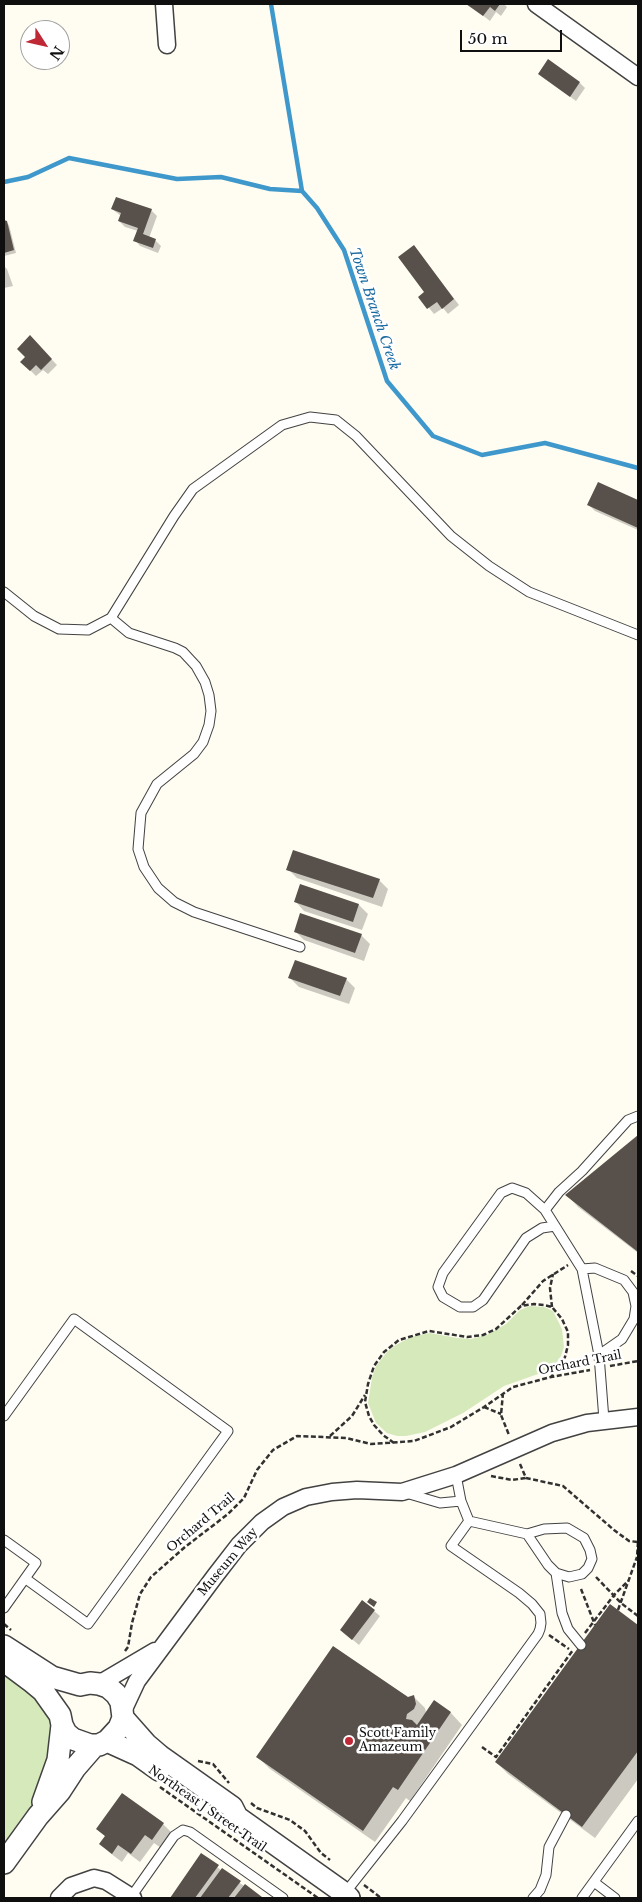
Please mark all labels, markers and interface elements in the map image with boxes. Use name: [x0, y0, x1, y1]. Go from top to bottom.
north arrow: [20, 20, 70, 70]
scale bar: [462, 20, 564, 52]
text: 50 m: [468, 29, 508, 48]
text: N: [45, 42, 68, 64]
water label: Town Branch Creek: [345, 245, 403, 373]
street label: Orchard Trail: [537, 1348, 623, 1378]
street label: Orchard Trail: [164, 1490, 238, 1556]
street label: Museum Way: [195, 1525, 261, 1599]
place label: Scott Family Amazeum: [359, 1727, 436, 1755]
marker: Scott Family Amazeum: [343, 1735, 355, 1747]
street label: Northeast J Street Trail: [145, 1763, 269, 1855]

